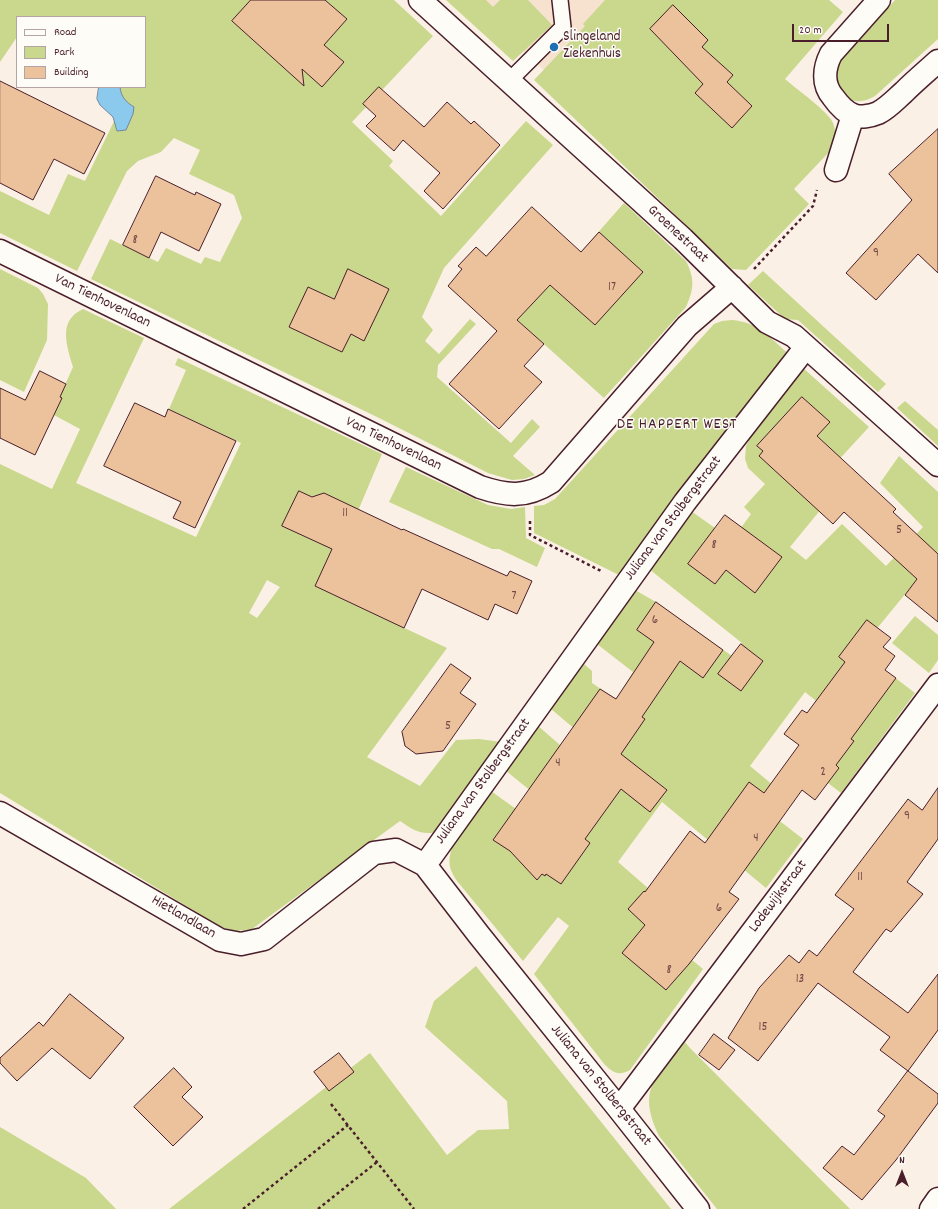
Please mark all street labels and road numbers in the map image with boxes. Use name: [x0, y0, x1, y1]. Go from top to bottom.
street label: Groenestraat: [643, 202, 711, 268]
street label: Van Tienhovenlaan: [51, 271, 153, 333]
street label: Van Tienhovenlaan: [342, 414, 444, 476]
street label: Juliana van Stolbergstraat: [621, 453, 727, 585]
street label: Juliana van Stolbergstraat: [432, 716, 536, 848]
street label: Lodewijkstraat: [746, 857, 812, 937]
street label: Hietlandlaan: [147, 892, 219, 944]
street label: Juliana van Stolbergstraat: [545, 1022, 655, 1150]

